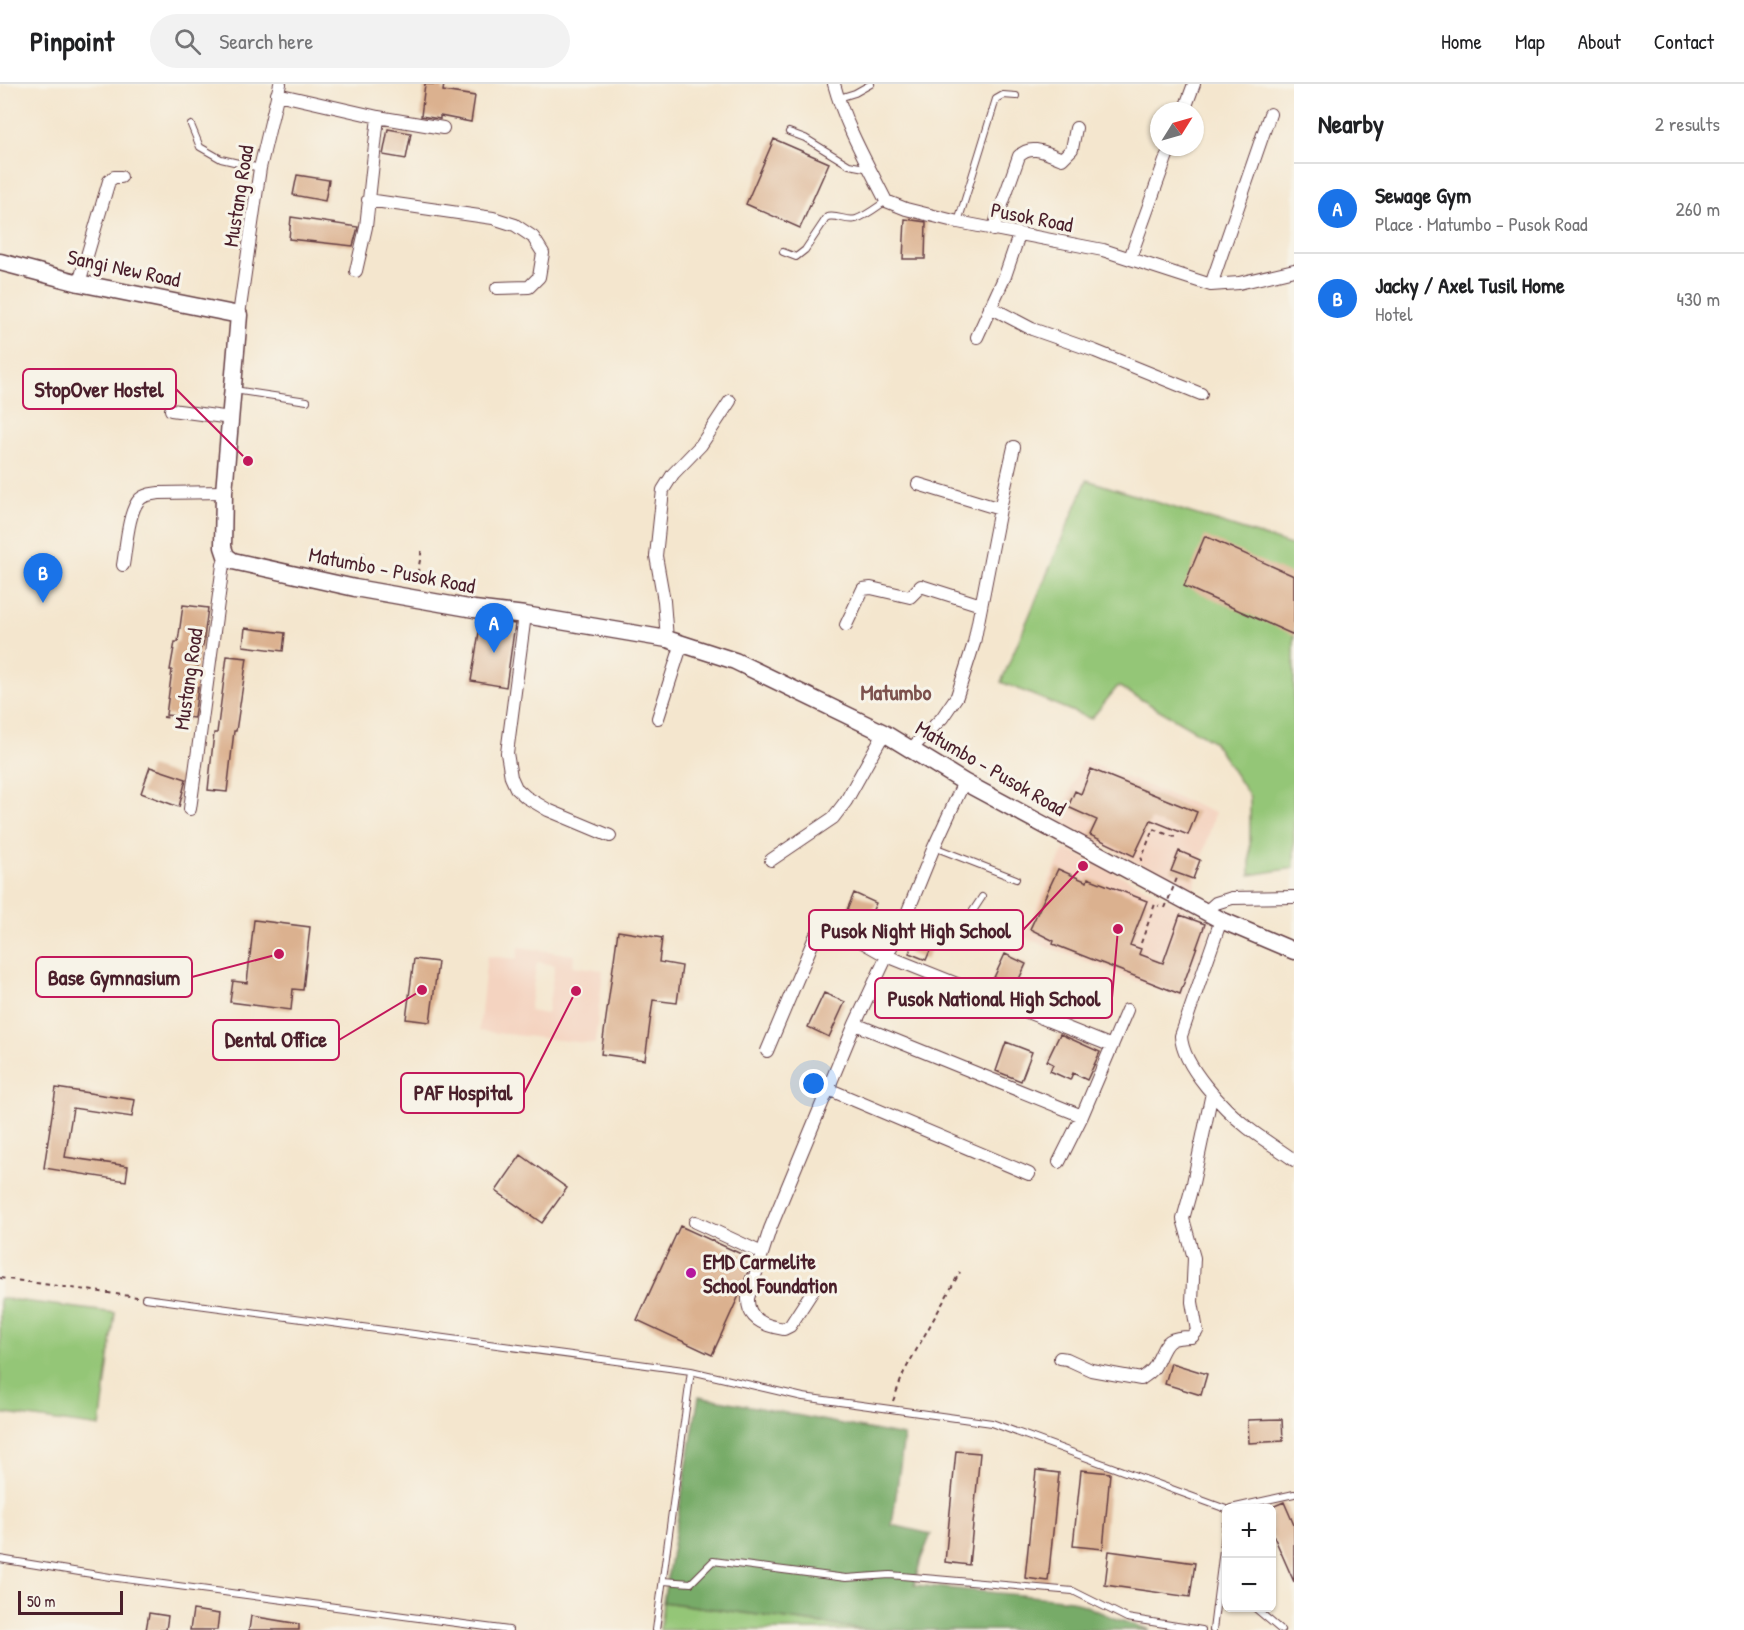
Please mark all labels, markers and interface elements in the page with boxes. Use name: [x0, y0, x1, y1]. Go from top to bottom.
search box: [150, 14, 570, 68]
text: Pinpoint: [30, 22, 114, 60]
icon: search: [171, 25, 204, 58]
text: Search here: [219, 26, 313, 56]
text: Home: [1441, 27, 1482, 56]
text: Map: [1515, 27, 1545, 56]
text: About: [1578, 27, 1621, 56]
text: Contact: [1654, 27, 1714, 56]
north arrow: [1150, 102, 1204, 156]
text: Nearby: [1318, 106, 1384, 141]
text: 2 results: [1655, 110, 1720, 137]
street label: Mustang Road: [216, 143, 260, 249]
text: Sewage Gym: [1375, 180, 1471, 210]
street label: Pusok Road: [988, 195, 1076, 239]
text: A: [1333, 195, 1342, 222]
text: 260 m: [1676, 195, 1720, 222]
text: Place · Matumbo - Pusok Road: [1375, 210, 1588, 237]
street label: Sangi New Road: [65, 242, 183, 294]
text: Jacky / Axel Tusil Home: [1375, 270, 1565, 300]
text: B: [1332, 285, 1343, 312]
text: 430 m: [1676, 285, 1720, 312]
text: Hotel: [1375, 300, 1413, 327]
callout: StopOver Hostel: [23, 369, 176, 409]
text: StopOver Hostel: [34, 374, 165, 405]
street label: Matumbo - Pusok Road: [306, 540, 478, 600]
pin: B: [24, 554, 63, 603]
pin: A: [474, 604, 514, 653]
street label: Mustang Road: [167, 626, 209, 732]
district label: Matumbo: [861, 677, 932, 707]
street label: Matumbo - Pusok Road: [911, 713, 1071, 823]
callout: Pusok Night High School: [809, 910, 1023, 950]
text: Pusok Night High School: [821, 915, 1012, 946]
callout: Base Gymnasium: [36, 957, 192, 997]
text: Base Gymnasium: [48, 962, 180, 993]
callout: Pusok National High School: [875, 978, 1112, 1018]
text: Pusok National High School: [888, 983, 1102, 1014]
callout: Dental Office: [213, 1020, 339, 1060]
text: Dental Office: [225, 1024, 327, 1054]
your location: [799, 1069, 828, 1098]
callout: PAF Hospital: [401, 1073, 524, 1113]
text: PAF Hospital: [414, 1077, 513, 1108]
place label: EMD Carmelite School Foundation: [703, 1247, 837, 1300]
marker: EMD Carmelite School Foundation: [684, 1266, 698, 1280]
map controls: [1222, 1504, 1276, 1612]
button: +: [1222, 1504, 1276, 1558]
button: −: [1222, 1558, 1276, 1612]
scale bar: [18, 1588, 123, 1616]
text: 50 m: [27, 1590, 56, 1612]

